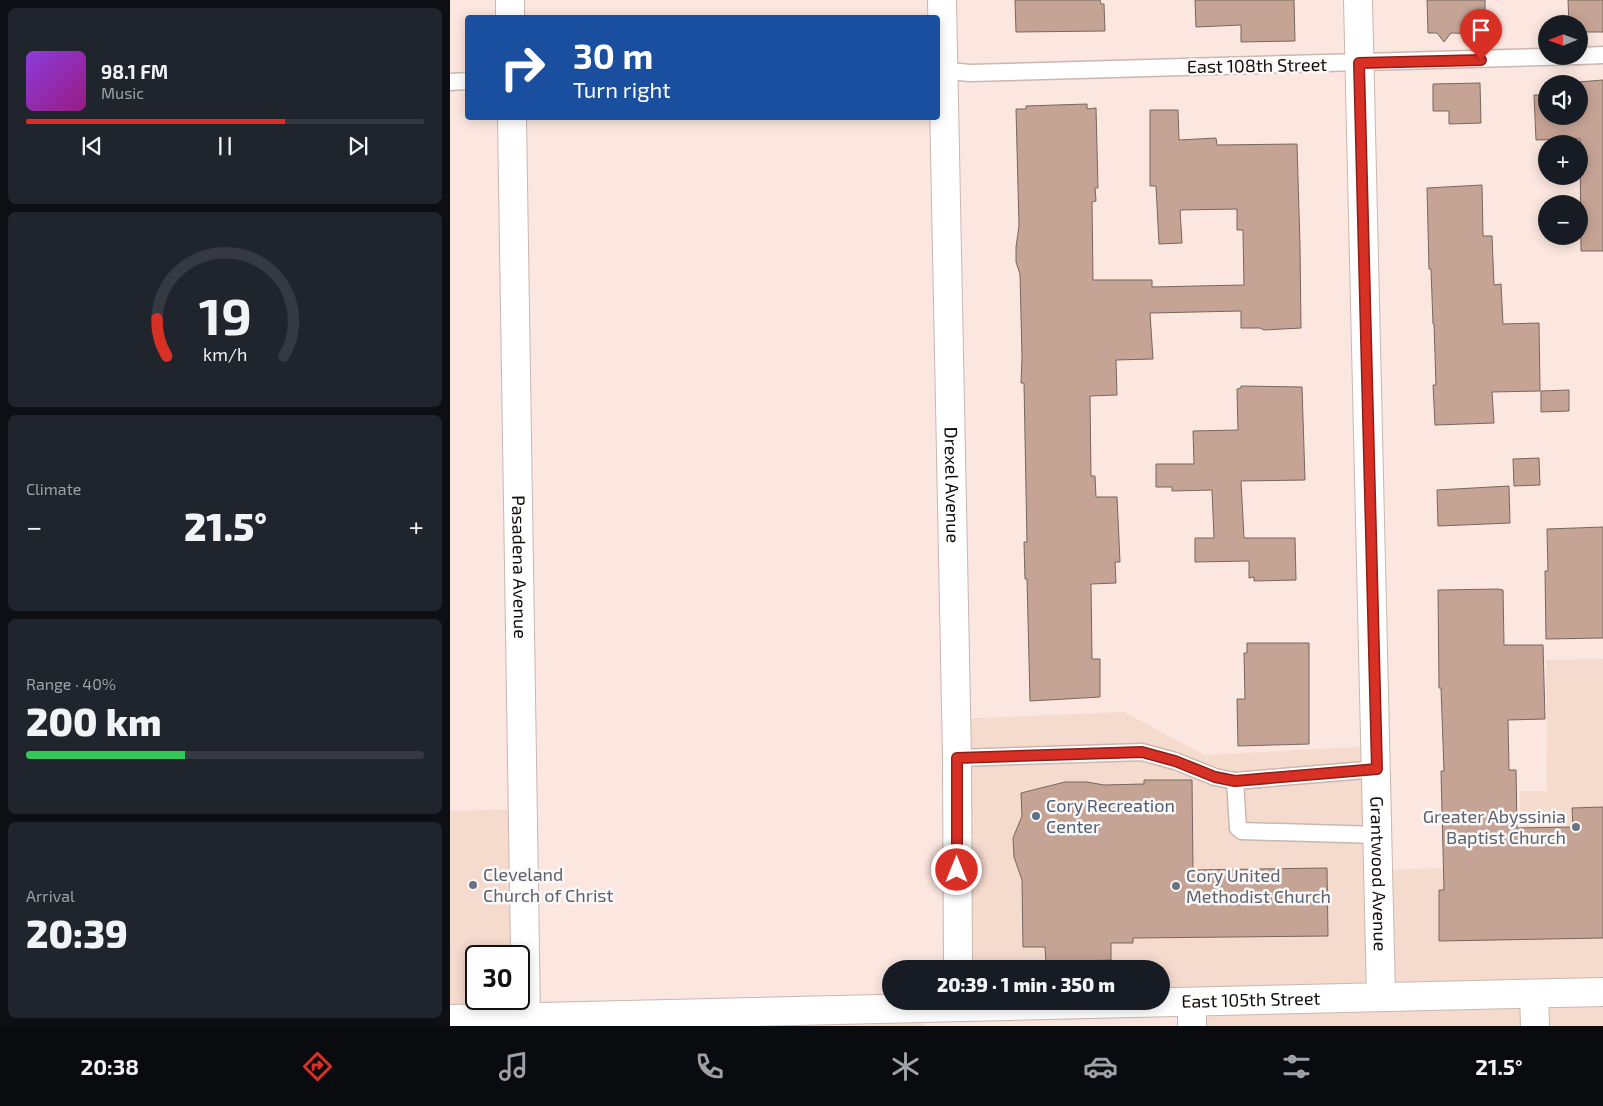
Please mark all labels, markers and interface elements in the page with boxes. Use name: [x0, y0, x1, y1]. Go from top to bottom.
pin: [1460, 9, 1502, 60]
north arrow: [1538, 15, 1588, 65]
map controls: [1538, 15, 1588, 245]
icon: arrive: [1467, 16, 1495, 44]
text: 30 m: [573, 34, 653, 76]
icon: right: [490, 35, 555, 100]
street label: East 108th Street: [1187, 53, 1327, 77]
text: 98.1 FM: [101, 60, 168, 83]
button: sound: [1538, 75, 1588, 125]
text: Turn right: [573, 76, 671, 102]
text: Music: [101, 83, 144, 102]
icon: previous: [78, 132, 106, 160]
icon: pause: [211, 132, 239, 160]
icon: next: [344, 132, 372, 160]
button: +: [1538, 135, 1588, 185]
button: −: [1538, 195, 1588, 245]
text: 19: [198, 283, 252, 345]
text: km/h: [203, 343, 247, 365]
street label: Drexel Avenue: [940, 426, 965, 543]
text: Climate: [26, 479, 81, 498]
street label: Pasadena Avenue: [508, 495, 532, 639]
text: 21.5°: [184, 503, 267, 549]
text: −: [26, 509, 42, 543]
text: +: [409, 509, 424, 543]
text: Range · 40%: [26, 674, 116, 693]
text: 200 km: [26, 698, 161, 744]
place label: Cory Recreation Center: [1046, 794, 1175, 837]
street label: Grantwood Avenue: [1366, 796, 1392, 952]
place label: Greater Abyssinia Baptist Church: [1423, 805, 1566, 848]
marker: Cory Recreation Center: [1030, 810, 1042, 822]
marker: Greater Abyssinia Baptist Church: [1570, 821, 1582, 833]
position arrow: [930, 843, 982, 895]
place label: Cleveland Church of Christ: [483, 863, 613, 906]
place label: Cory United Methodist Church: [1186, 864, 1331, 907]
marker: Cleveland Church of Christ: [467, 879, 479, 891]
marker: Cory United Methodist Church: [1170, 880, 1182, 892]
text: Arrival: [26, 886, 75, 905]
text: 20:39: [26, 910, 128, 956]
speed limit sign: 30: [465, 945, 530, 1010]
text: 20:39 · 1 min · 350 m: [937, 973, 1115, 996]
street label: East 105th Street: [1181, 987, 1321, 1012]
icon: directions: [300, 1049, 335, 1084]
icon: music: [496, 1049, 531, 1084]
icon: phone: [692, 1049, 727, 1084]
icon: climate: [888, 1049, 923, 1084]
icon: car: [1083, 1049, 1118, 1084]
icon: filters: [1279, 1049, 1314, 1084]
text: 20:38: [80, 1053, 139, 1079]
text: 21.5°: [1475, 1053, 1523, 1079]

